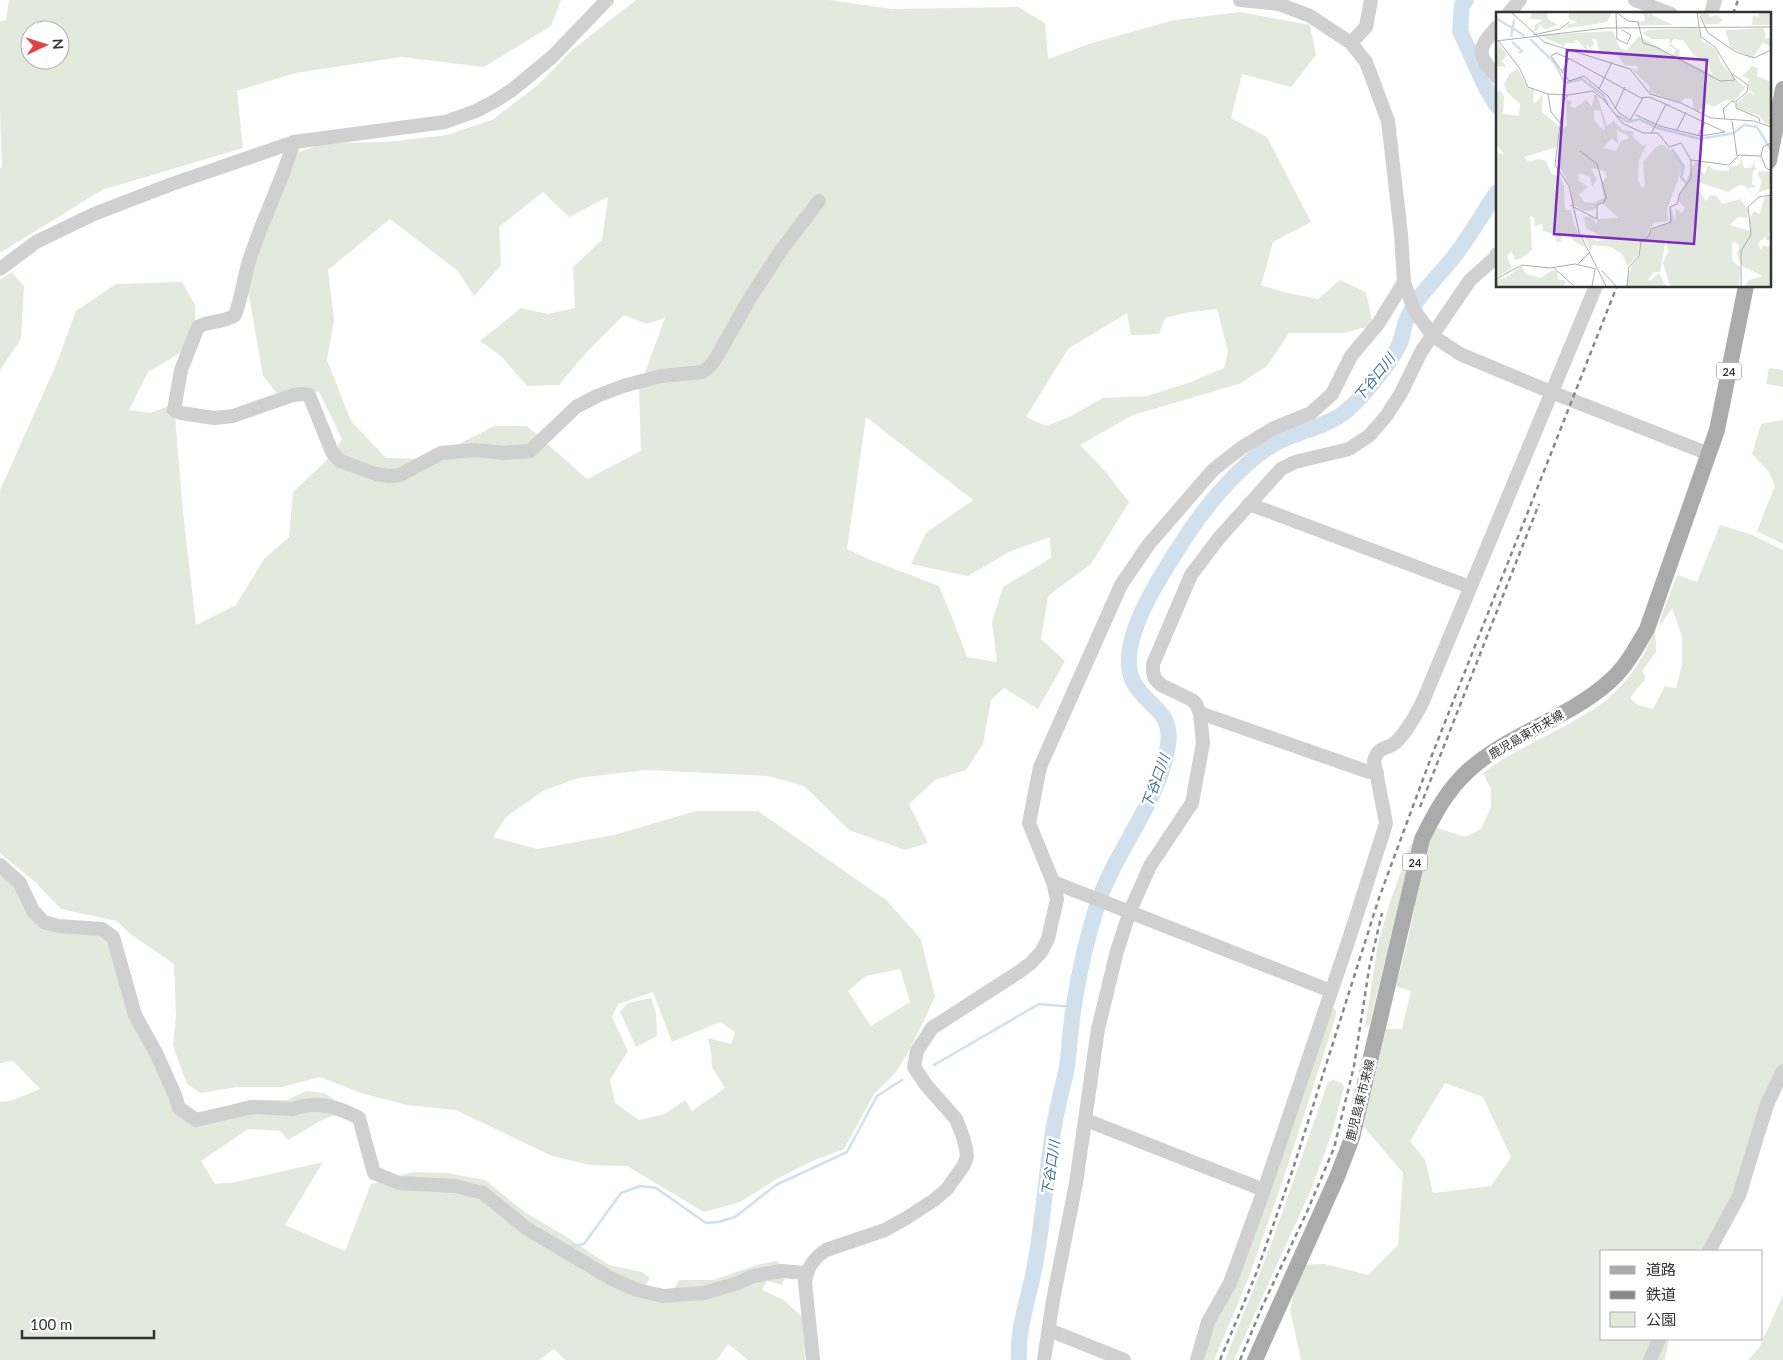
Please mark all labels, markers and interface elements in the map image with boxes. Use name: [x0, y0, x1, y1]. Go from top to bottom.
inset map: [1496, 12, 1770, 288]
north arrow: [20, 20, 70, 70]
text: N: [50, 38, 67, 50]
water label: 下谷口川: [1350, 348, 1399, 404]
road number: 24: [1716, 362, 1742, 380]
street label: 鹿児島東市来線: [1486, 707, 1566, 761]
water label: 下谷口川: [1137, 750, 1173, 810]
road number: 24: [1402, 854, 1428, 870]
street label: 鹿児島東市来線: [1343, 1057, 1377, 1143]
water label: 下谷口川: [1038, 1137, 1063, 1197]
legend: [1600, 1250, 1763, 1340]
text: 道路: [1646, 1260, 1676, 1278]
text: 鉄道: [1646, 1285, 1676, 1303]
scale bar: [22, 1308, 155, 1340]
text: 公園: [1646, 1310, 1676, 1328]
text: 100 m: [30, 1315, 72, 1333]

